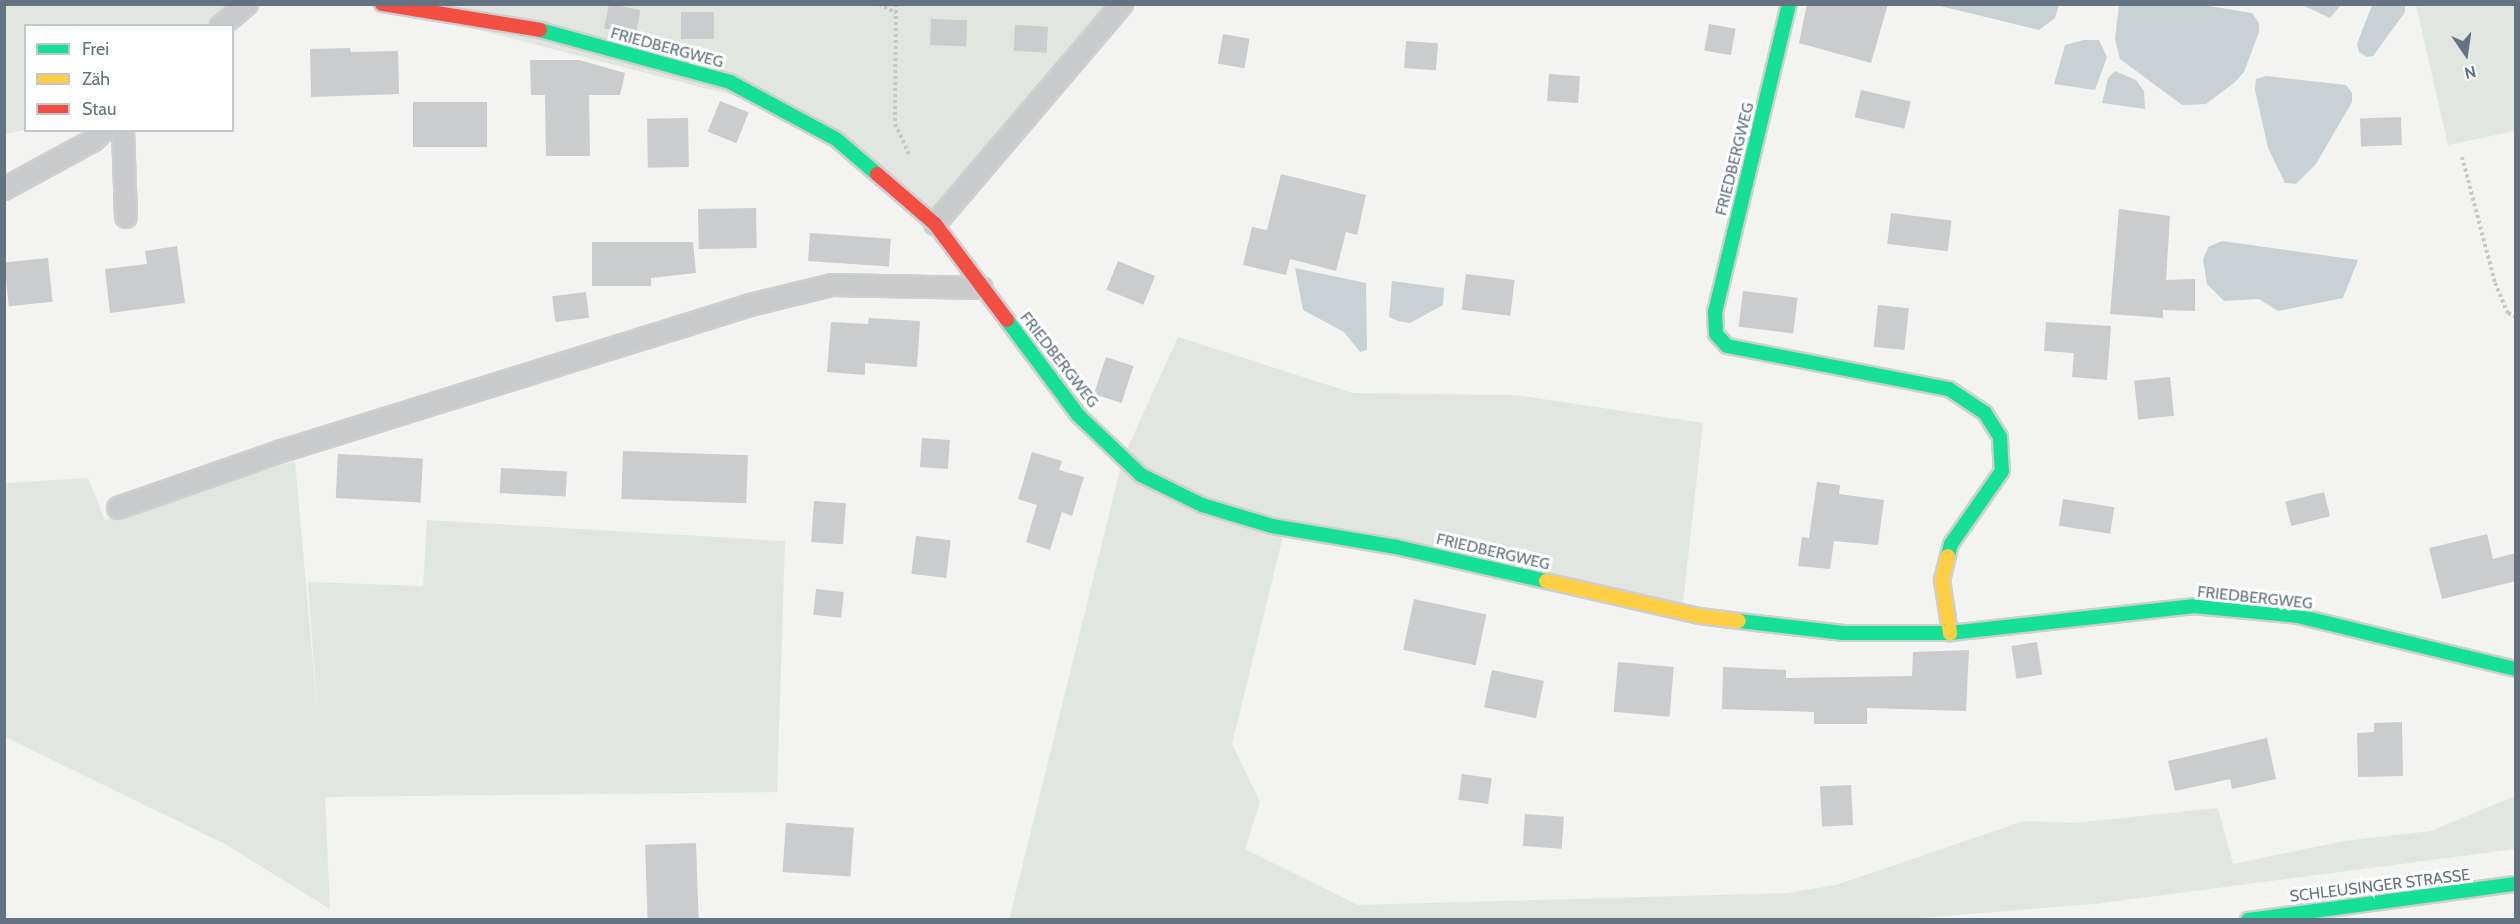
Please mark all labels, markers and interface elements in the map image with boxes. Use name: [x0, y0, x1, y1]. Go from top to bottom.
legend: [24, 24, 234, 132]
street label: FRIEDBERGWEG: [608, 24, 726, 72]
north arrow: [2436, 24, 2496, 84]
text: Frei: [82, 38, 109, 60]
text: N: [2463, 61, 2478, 83]
text: Zäh: [82, 68, 110, 90]
text: Stau: [82, 98, 116, 120]
street label: FRIEDBERGWEG: [1712, 100, 1758, 218]
street label: FRIEDBERGWEG: [1016, 308, 1102, 412]
street label: FRIEDBERGWEG: [1434, 530, 1552, 574]
street label: FRIEDBERGWEG: [2196, 582, 2314, 614]
street label: SCHLEUSINGER STRASSE: [2289, 865, 2471, 907]

